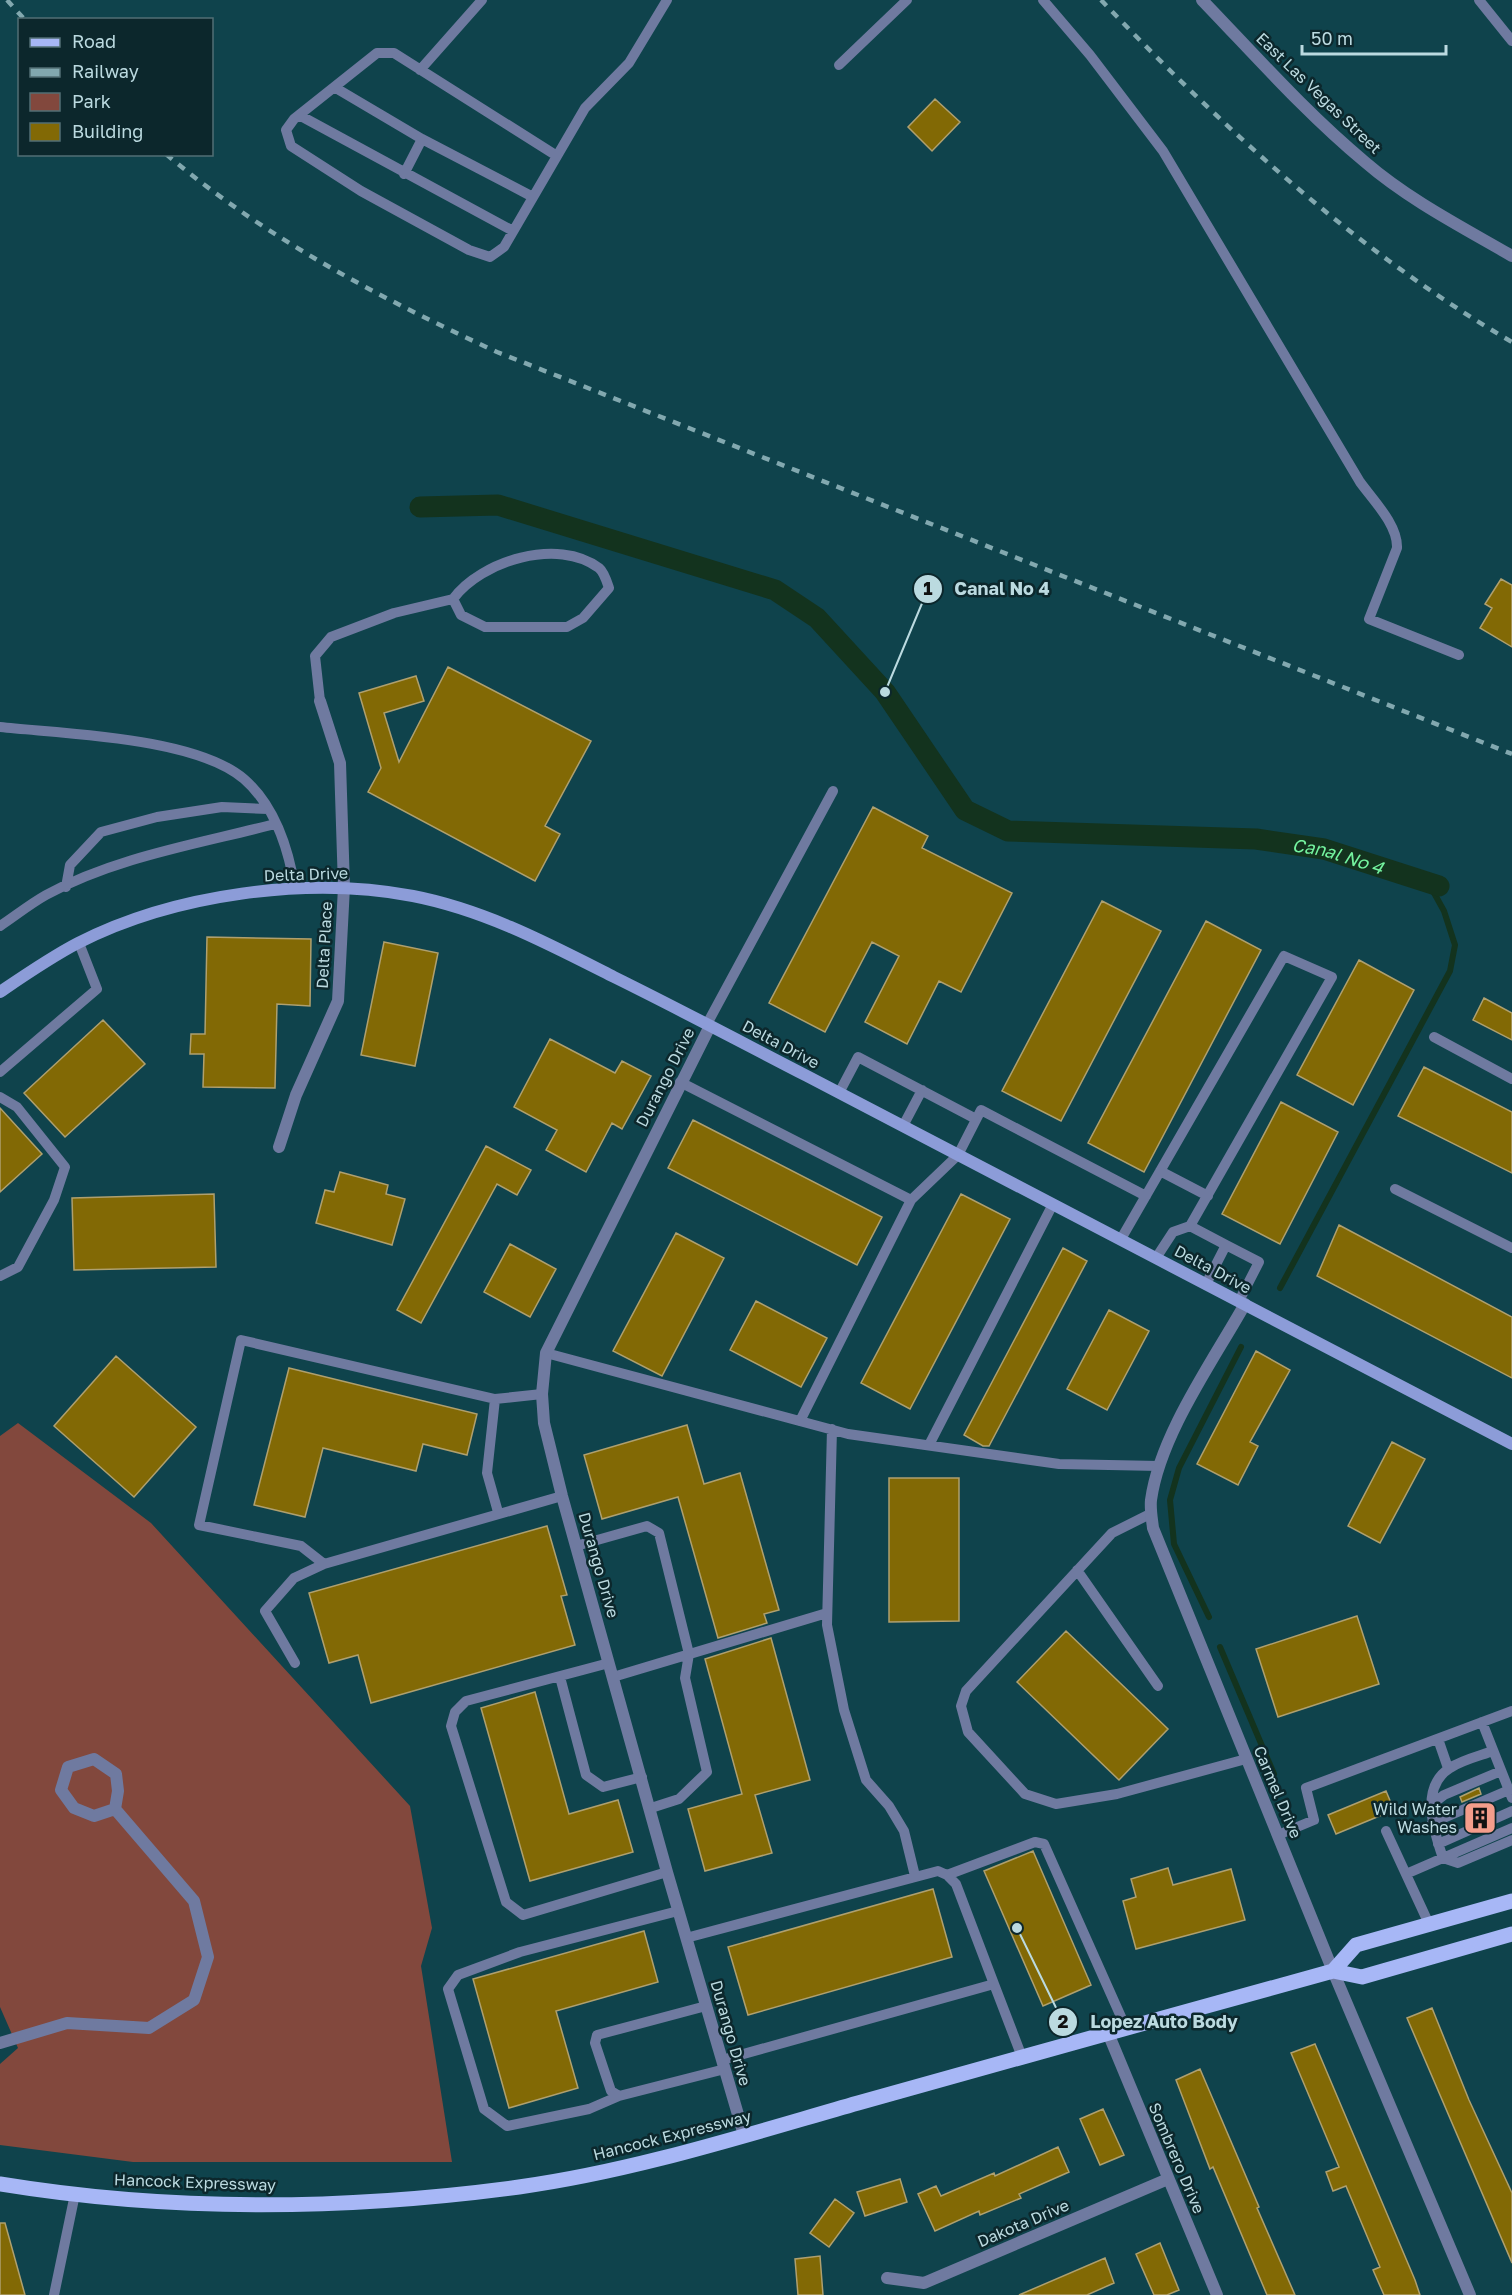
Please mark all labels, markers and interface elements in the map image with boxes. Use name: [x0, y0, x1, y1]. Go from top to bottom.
legend: [18, 18, 213, 156]
scale bar: [1302, 18, 1446, 56]
text: 50 m: [1311, 27, 1353, 49]
street label: East Las Vegas Street: [1252, 28, 1386, 158]
text: Road: [72, 30, 116, 52]
text: Railway: [72, 60, 139, 82]
text: Park: [72, 90, 111, 112]
text: Building: [72, 120, 143, 142]
callout: Canal No 4: [913, 571, 1062, 607]
text: 1: [923, 577, 933, 599]
text: Canal No 4: [954, 577, 1050, 599]
water label: Canal No 4: [1291, 833, 1387, 879]
street label: Delta Drive: [263, 863, 349, 885]
street label: Delta Place: [312, 901, 336, 989]
street label: Delta Drive: [739, 1015, 823, 1073]
street label: Durango Drive: [631, 1024, 699, 1130]
street label: Delta Drive: [1171, 1240, 1255, 1298]
street label: Durango Drive: [574, 1510, 624, 1620]
street label: Carmel Drive: [1250, 1743, 1306, 1841]
place label: Wild Water Washes: [1373, 1799, 1457, 1837]
building icon: Wild Water Washes: [1462, 1800, 1498, 1836]
street label: Durango Drive: [706, 1978, 756, 2088]
callout: Lopez Auto Body: [1048, 2004, 1250, 2040]
text: 2: [1058, 2010, 1069, 2032]
text: Lopez Auto Body: [1090, 2010, 1238, 2032]
street label: Sombrero Drive: [1145, 2100, 1209, 2216]
street label: Hancock Expressway: [591, 2106, 753, 2164]
street label: Hancock Expressway: [114, 2169, 276, 2195]
street label: Dakota Drive: [974, 2195, 1072, 2251]

